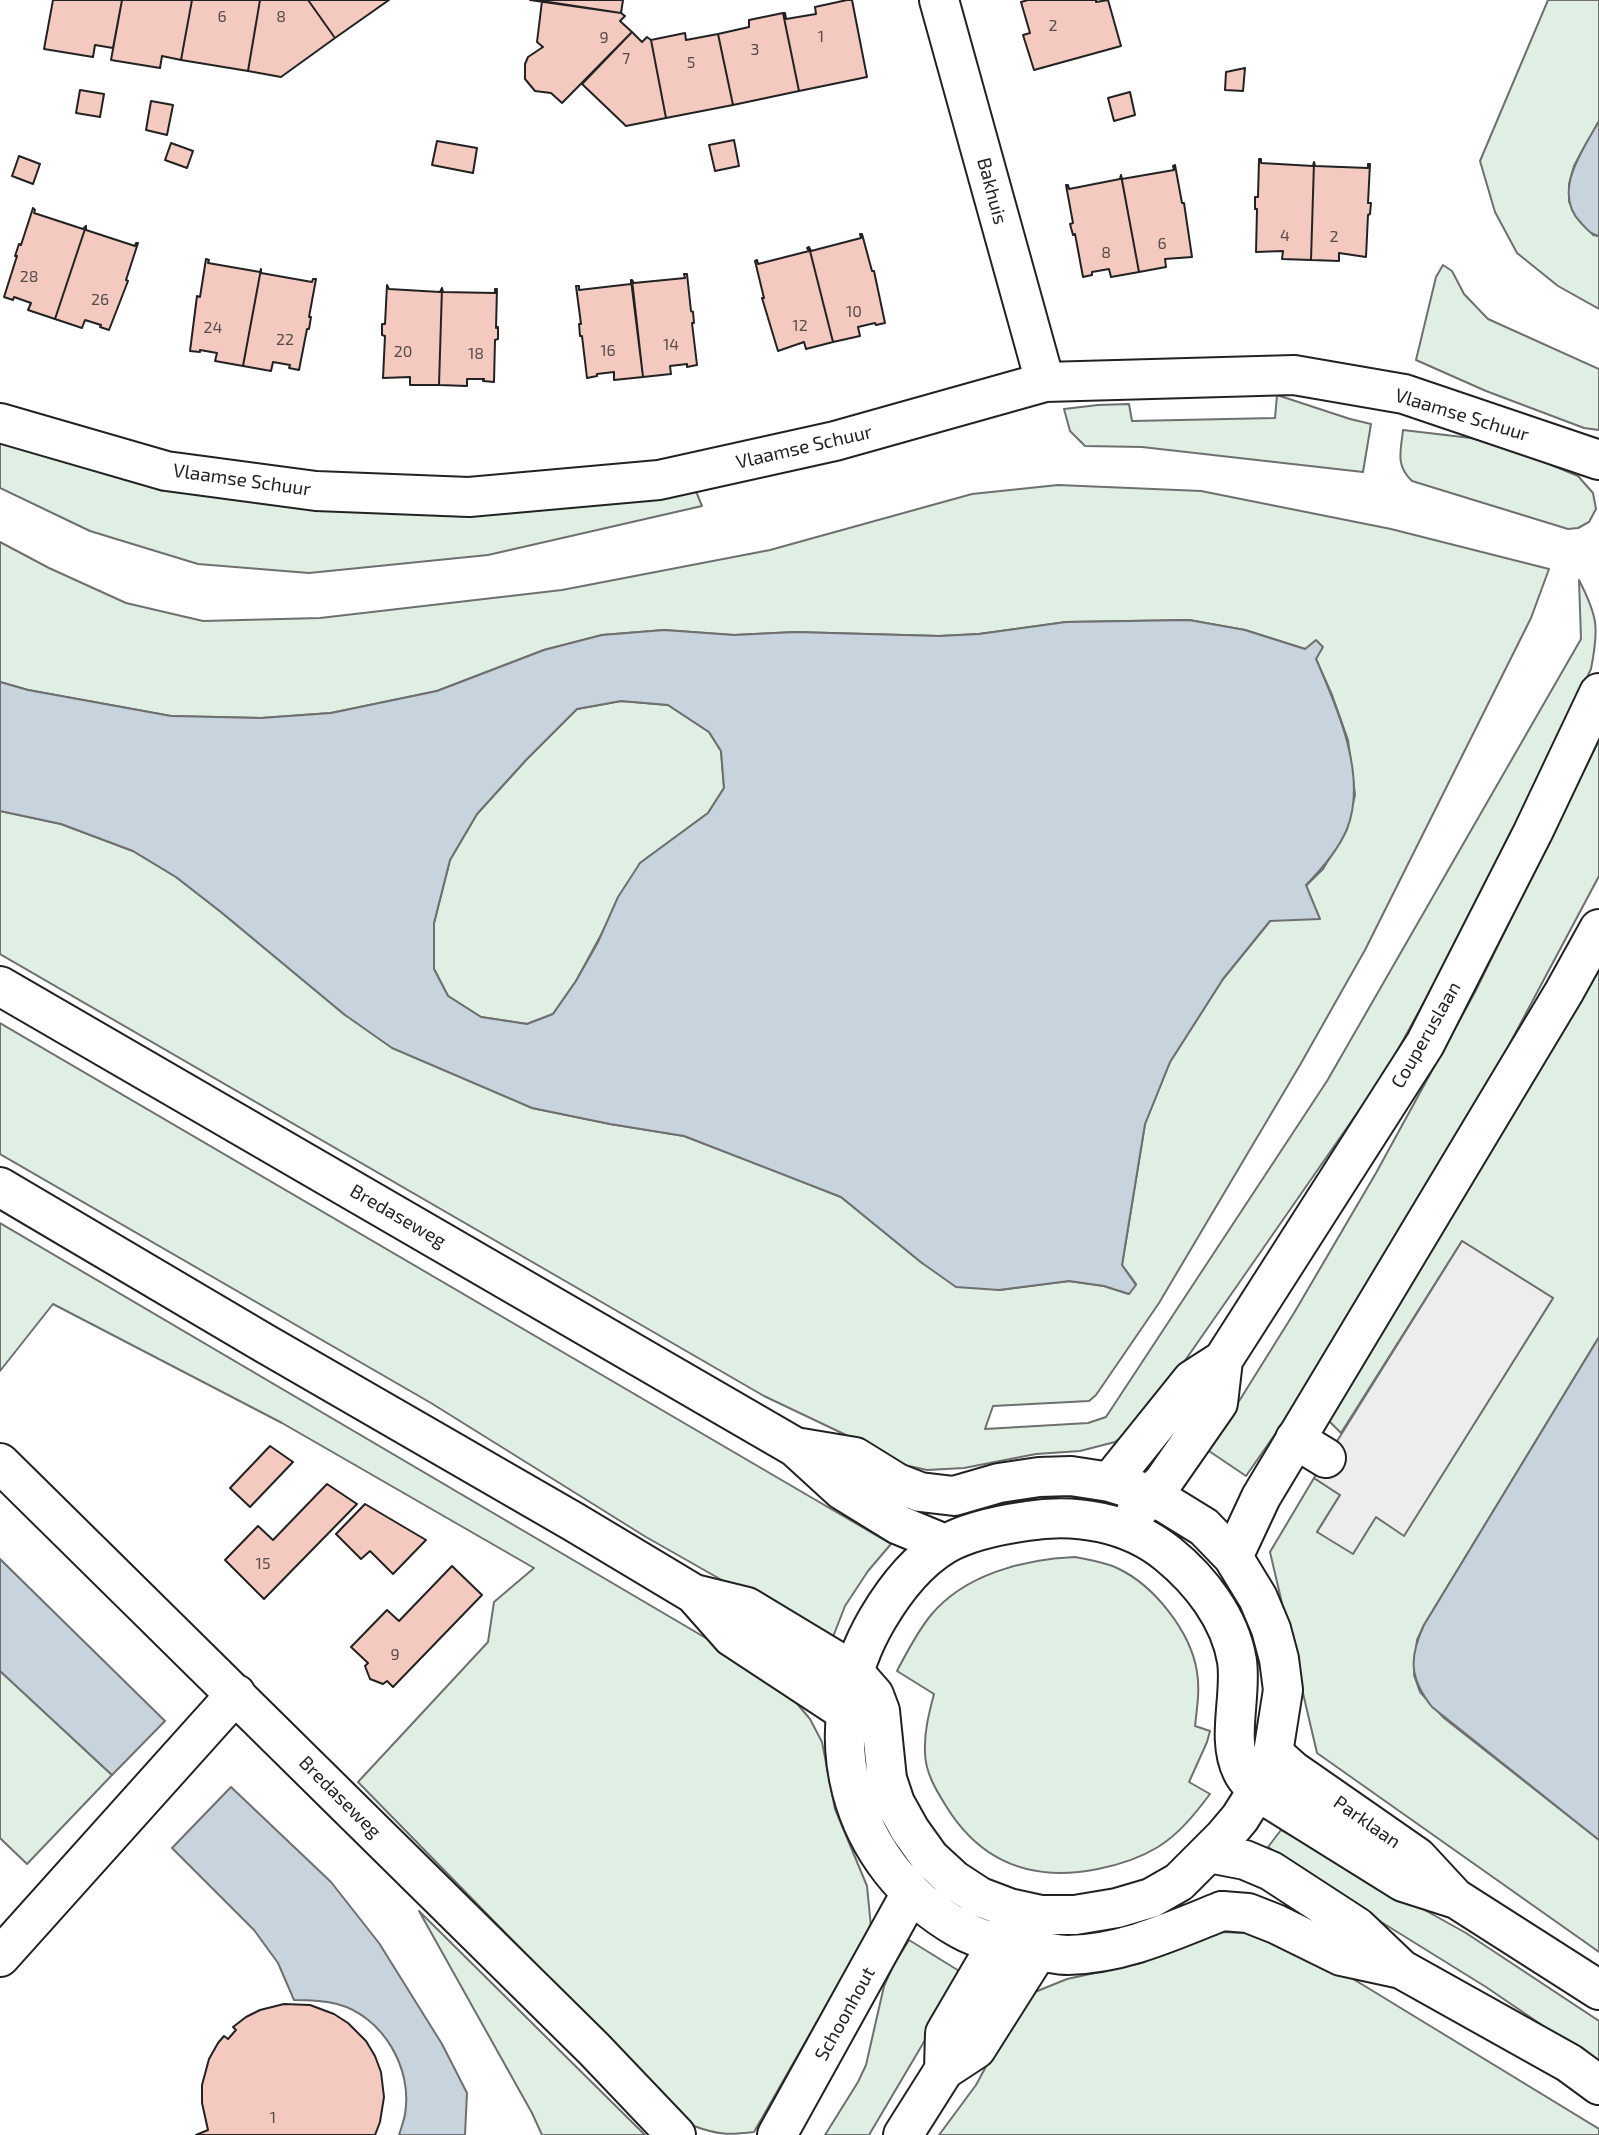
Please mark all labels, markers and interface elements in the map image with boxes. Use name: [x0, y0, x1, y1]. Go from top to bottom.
house number: 6: [217, 7, 227, 27]
house number: 8: [276, 7, 286, 27]
house number: 2: [1049, 16, 1057, 36]
house number: 1: [818, 27, 824, 47]
house number: 9: [599, 28, 609, 48]
house number: 3: [751, 40, 759, 60]
house number: 7: [622, 49, 630, 69]
house number: 5: [687, 53, 695, 73]
street label: Bakhuis: [972, 155, 1012, 227]
house number: 4: [1280, 226, 1290, 246]
house number: 2: [1330, 227, 1338, 247]
house number: 6: [1157, 234, 1167, 254]
house number: 8: [1101, 243, 1111, 263]
house number: 28: [20, 267, 38, 287]
house number: 26: [91, 290, 109, 310]
house number: 10: [846, 302, 862, 322]
house number: 12: [792, 316, 808, 336]
house number: 24: [204, 318, 222, 338]
house number: 22: [276, 330, 294, 350]
house number: 14: [663, 335, 679, 355]
house number: 16: [600, 341, 616, 361]
house number: 20: [394, 342, 412, 362]
house number: 18: [468, 344, 484, 364]
street label: Vlaamse Schuur: [1392, 384, 1532, 446]
street label: Vlaamse Schuur: [734, 420, 874, 474]
street label: Vlaamse Schuur: [172, 459, 312, 501]
street label: Couperuslaan: [1386, 978, 1466, 1092]
street label: Bredaseweg: [346, 1179, 450, 1253]
house number: 15: [256, 1554, 270, 1574]
house number: 9: [390, 1645, 400, 1665]
street label: Bredaseweg: [294, 1751, 386, 1843]
street label: Parklaan: [1329, 1791, 1405, 1853]
street label: Schoonhout: [810, 1963, 880, 2065]
house number: 1: [270, 2108, 276, 2128]

